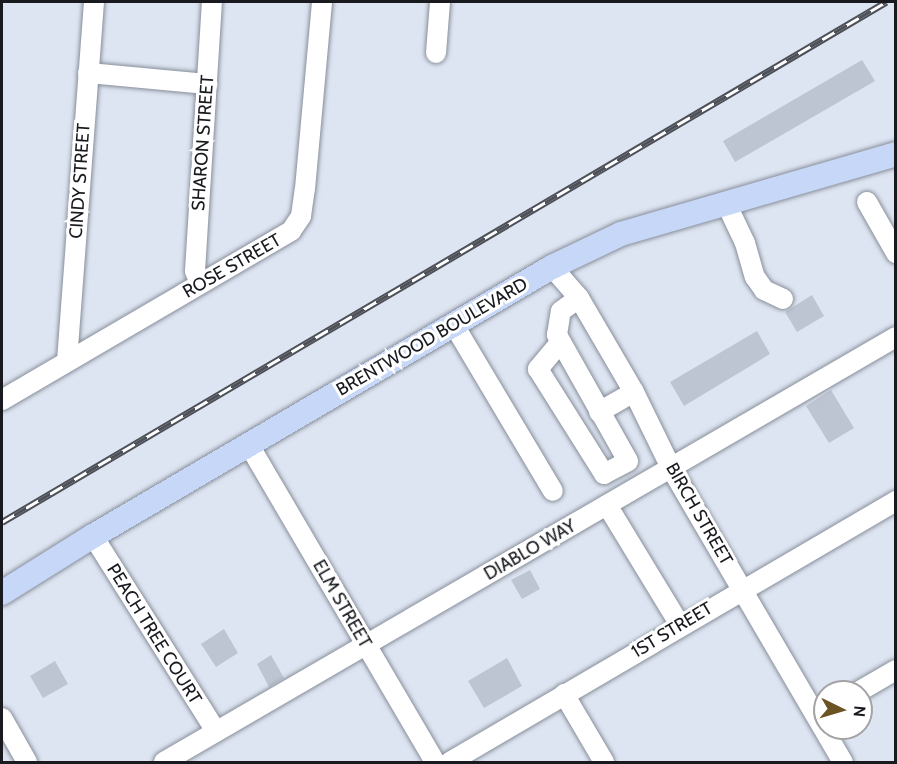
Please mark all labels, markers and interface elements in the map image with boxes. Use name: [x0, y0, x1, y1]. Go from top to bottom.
street label: SHARON STREET: [187, 74, 219, 212]
street label: CINDY STREET: [65, 123, 95, 239]
street label: ROSE STREET: [179, 229, 285, 303]
street label: BRENTWOOD BOULEVARD: [332, 273, 532, 401]
street label: BIRCH STREET: [661, 459, 737, 569]
street label: DIABLO WAY: [480, 515, 580, 585]
street label: ELM STREET: [308, 556, 376, 652]
street label: PEACH TREE COURT: [102, 560, 206, 708]
street label: 1ST STREET: [628, 597, 716, 663]
north arrow: [813, 680, 873, 740]
text: N: [849, 705, 869, 718]

